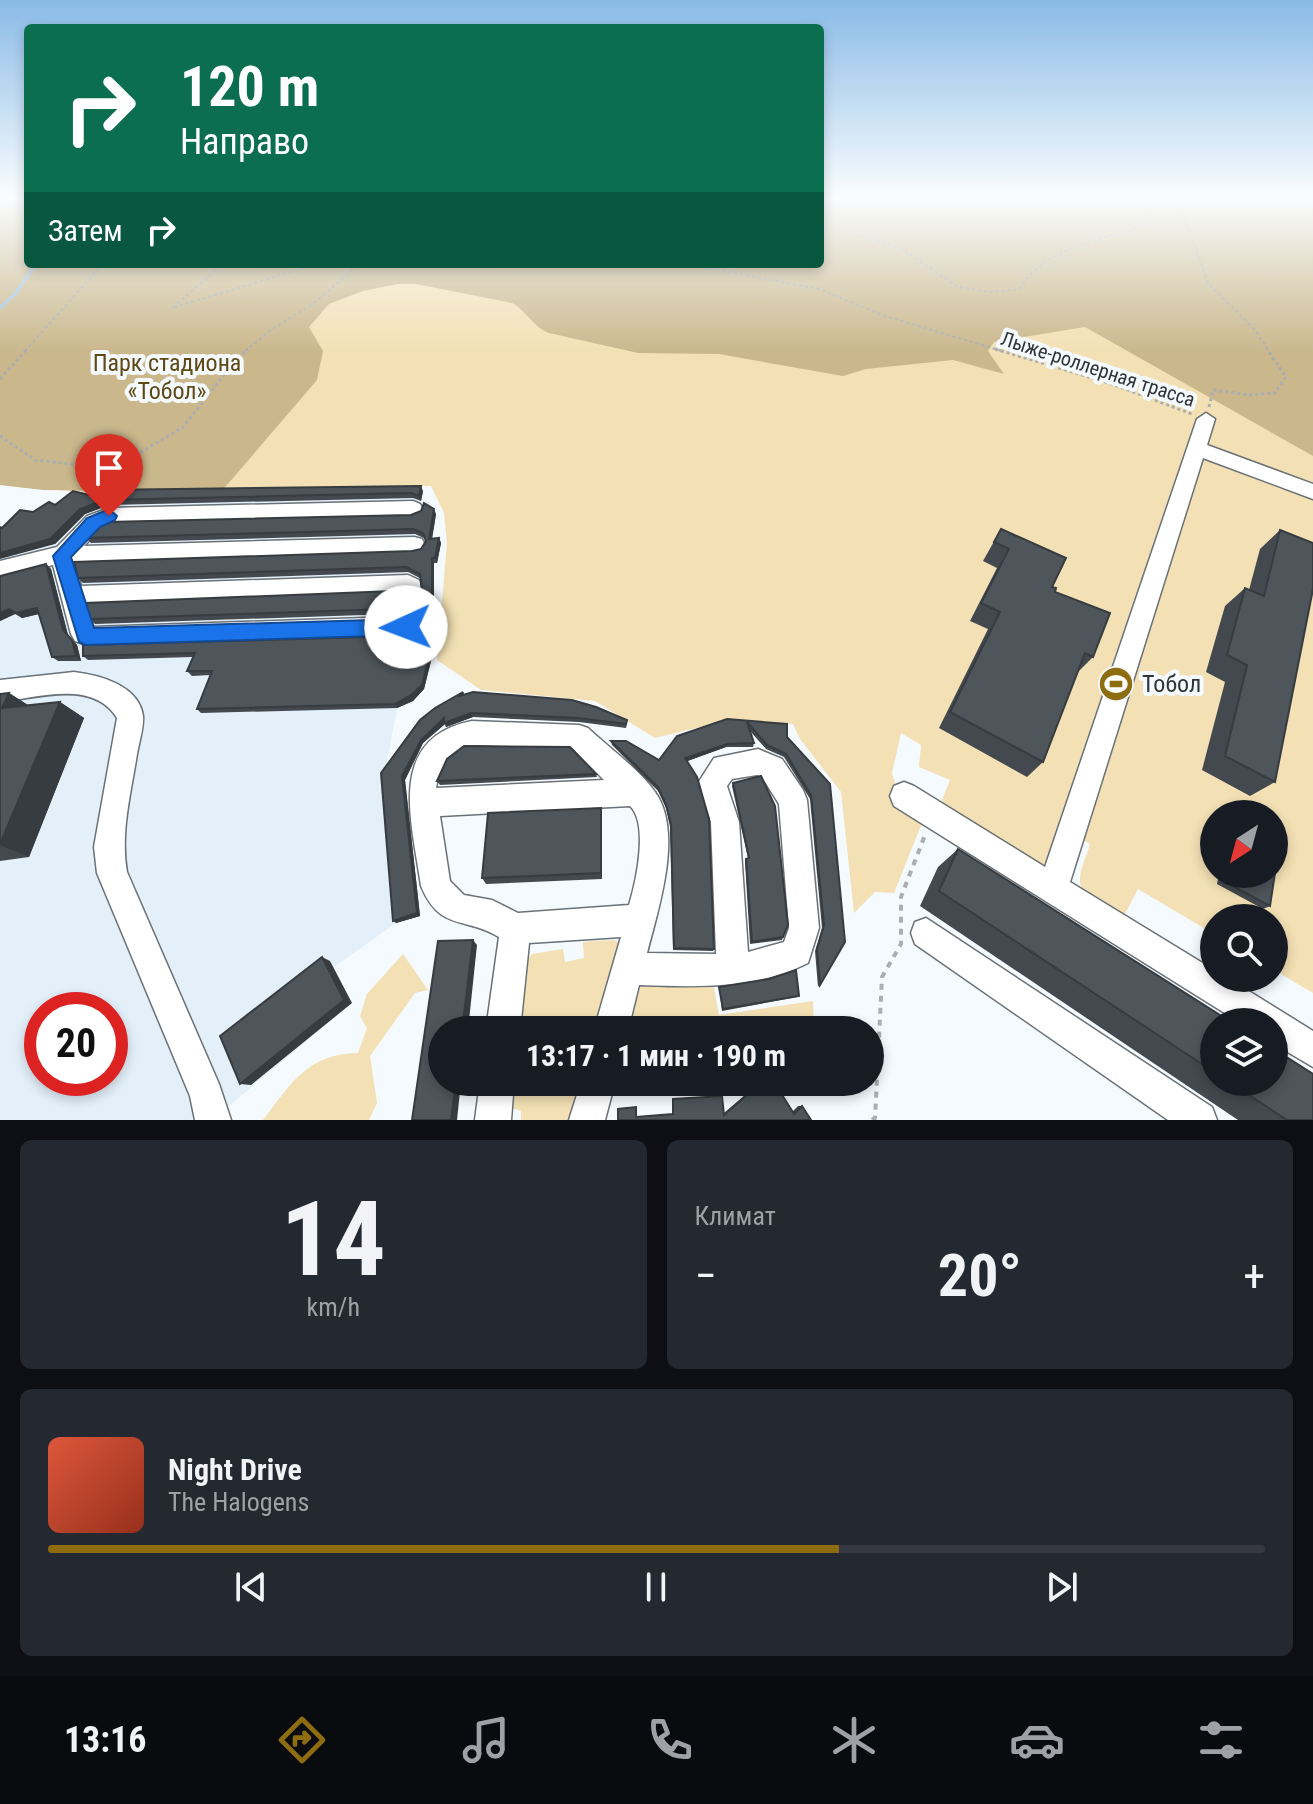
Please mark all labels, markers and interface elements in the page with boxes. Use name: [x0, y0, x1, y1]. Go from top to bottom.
text: 120 m: [180, 54, 319, 120]
icon: right: [48, 56, 152, 160]
text: Направо: [180, 121, 309, 163]
icon: right: [139, 208, 183, 252]
text: Затем: [48, 213, 123, 248]
street label: Лыже-роллерная трасса: [998, 326, 1198, 412]
park label: Парк стадиона «Тобол»: [93, 349, 241, 405]
pin: [75, 434, 143, 516]
icon: arrive: [87, 446, 131, 490]
position arrow: [364, 585, 448, 669]
sports icon: Тобол: [1097, 665, 1135, 703]
place label: Тобол: [1142, 670, 1201, 698]
north arrow: [1200, 800, 1288, 888]
map controls: [1200, 800, 1288, 1096]
button: search: [1200, 904, 1288, 992]
speed limit sign: 20: [24, 992, 128, 1096]
button: layers: [1200, 1008, 1288, 1096]
text: 13:17 · 1 мин · 190 m: [526, 1038, 786, 1073]
text: 14: [281, 1179, 386, 1300]
text: Климат: [695, 1201, 776, 1231]
text: 20°: [938, 1240, 1022, 1311]
text: −: [695, 1250, 717, 1302]
text: +: [1243, 1250, 1265, 1302]
text: km/h: [307, 1292, 360, 1322]
text: Night Drive: [168, 1452, 302, 1487]
text: The Halogens: [168, 1487, 309, 1517]
icon: previous: [229, 1565, 273, 1609]
icon: pause: [634, 1565, 678, 1609]
icon: next: [1040, 1565, 1084, 1609]
icon: directions: [274, 1712, 330, 1768]
icon: music: [458, 1712, 514, 1768]
icon: phone: [642, 1712, 698, 1768]
icon: climate: [826, 1712, 882, 1768]
icon: car: [1009, 1712, 1065, 1768]
icon: filters: [1193, 1712, 1249, 1768]
text: 13:16: [64, 1719, 147, 1761]

